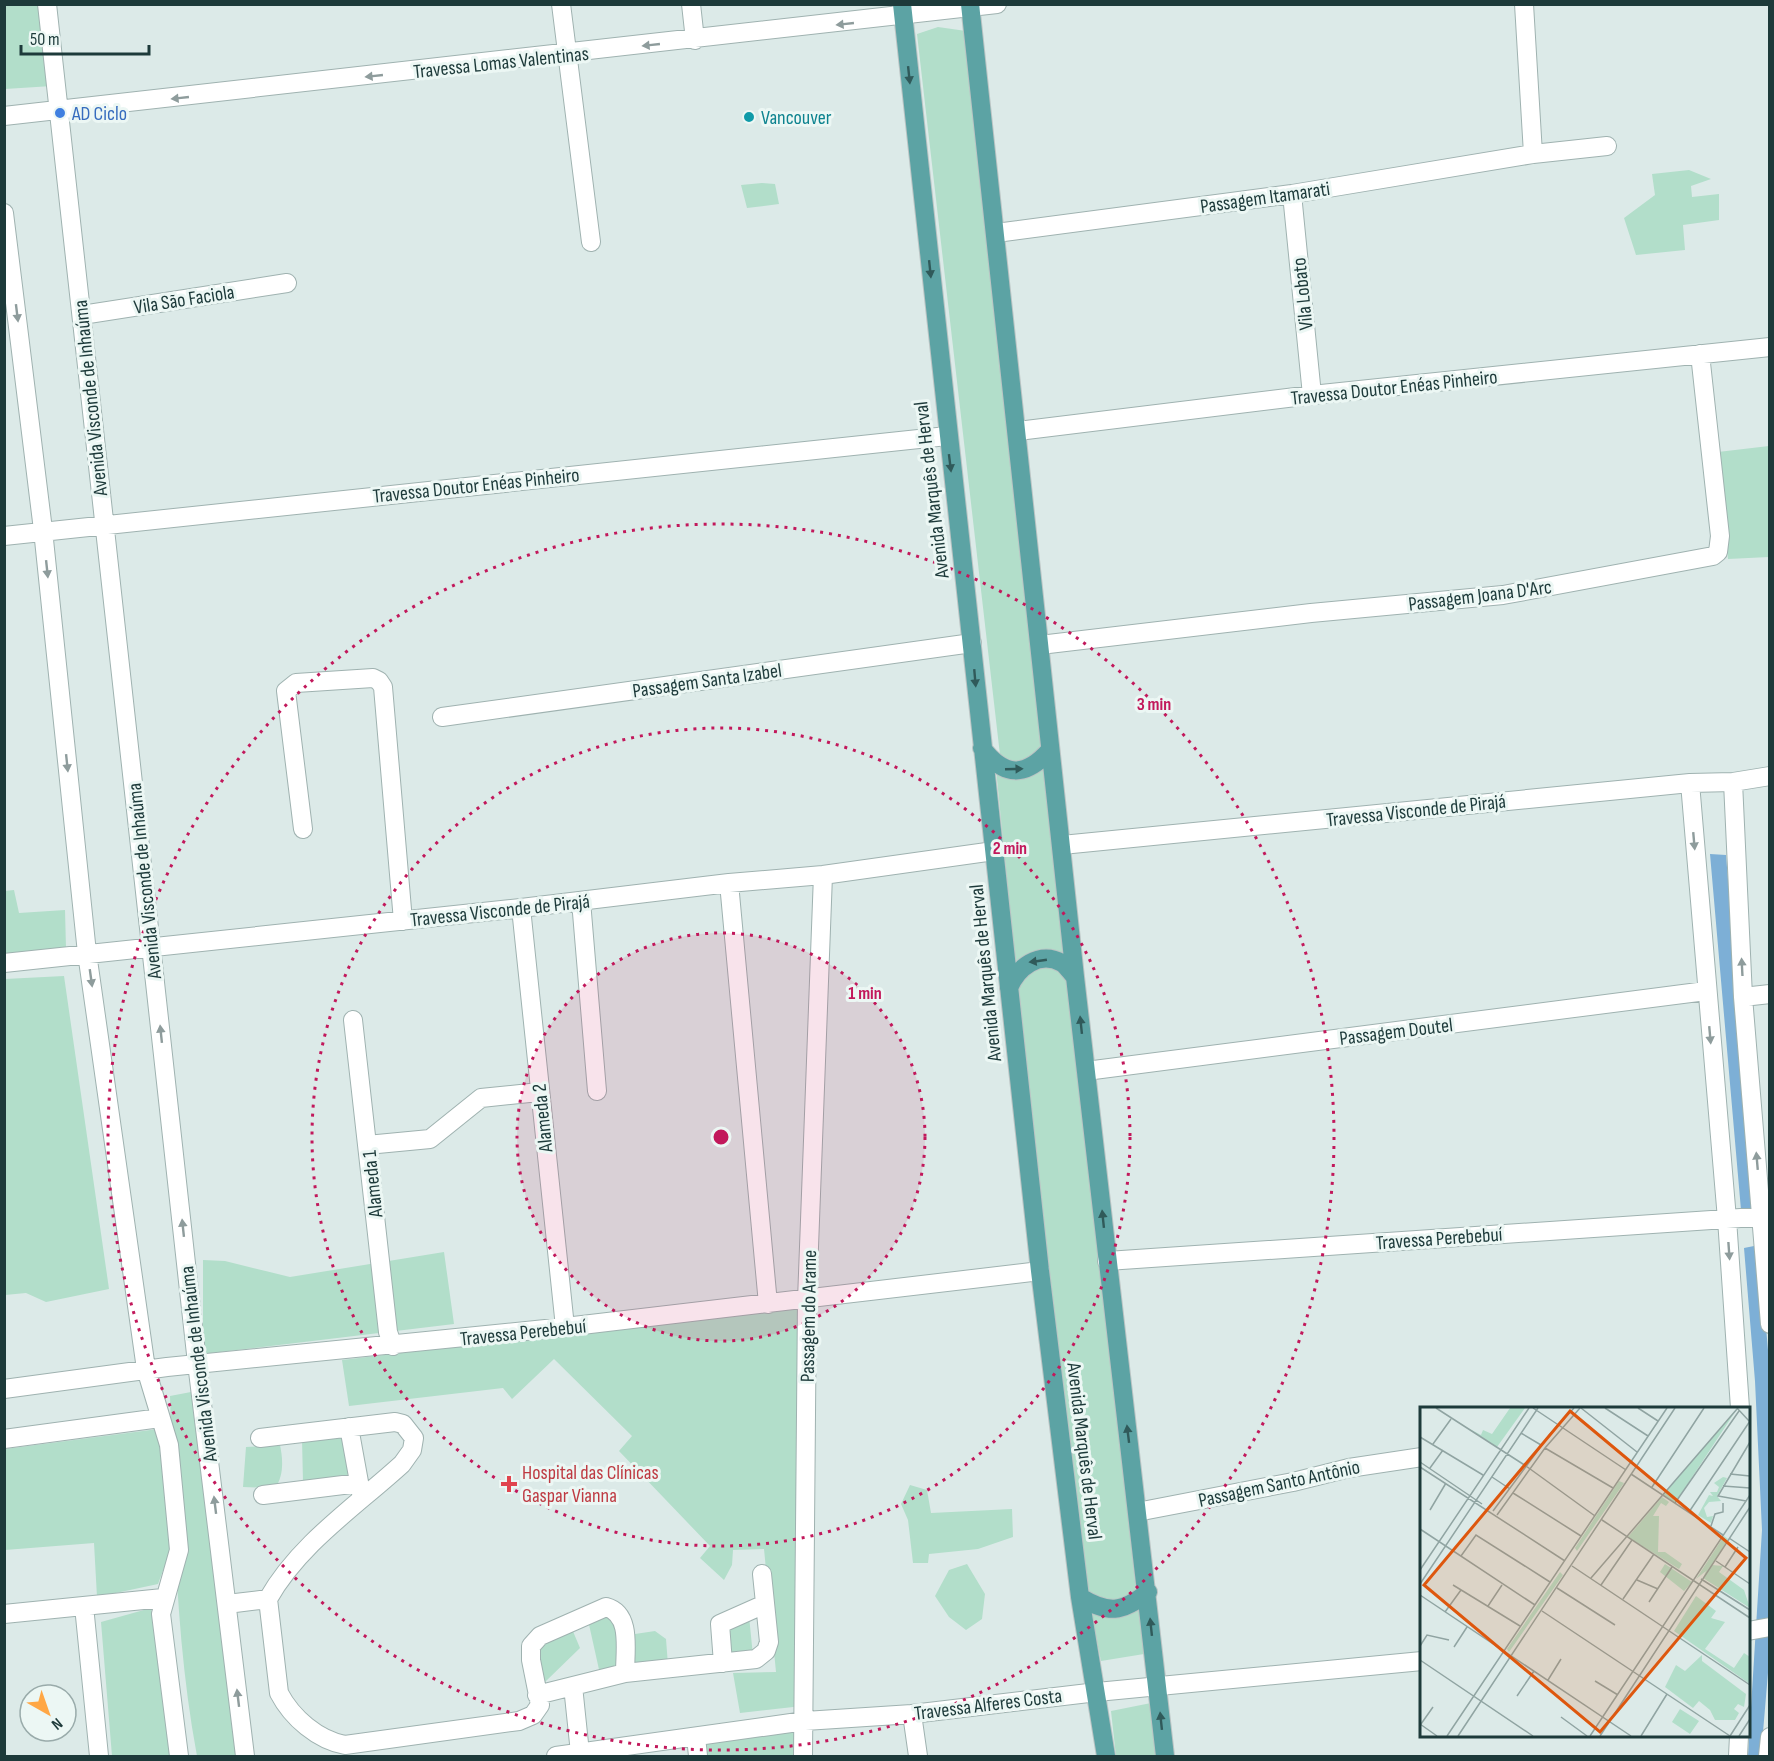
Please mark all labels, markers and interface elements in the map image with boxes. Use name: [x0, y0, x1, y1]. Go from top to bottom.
scale bar: [21, 18, 148, 56]
one-way arrow: [835, 19, 854, 28]
text: 50 m: [30, 29, 60, 50]
one-way arrow: [641, 40, 660, 50]
street label: Travessa Lomas Valentinas: [412, 42, 590, 84]
one-way arrow: [904, 66, 914, 85]
one-way arrow: [364, 71, 383, 81]
one-way arrow: [170, 93, 189, 103]
place label: AD Ciclo: [71, 102, 127, 126]
marker: AD Ciclo: [53, 106, 67, 120]
place label: Vancouver: [761, 106, 832, 130]
marker: Vancouver: [742, 110, 756, 124]
street label: Passagem Itamarati: [1199, 177, 1332, 219]
street label: Vila Lobato: [1287, 256, 1319, 331]
one-way arrow: [925, 260, 934, 279]
street label: Vila São Faciola: [132, 280, 236, 320]
street label: Avenida Visconde de Inhaúma: [69, 299, 113, 498]
one-way arrow: [12, 304, 21, 323]
street label: Travessa Doutor Enéas Pinheiro: [1290, 365, 1499, 411]
street label: Avenida Marquês de Herval: [909, 400, 955, 581]
one-way arrow: [946, 454, 955, 473]
street label: Travessa Doutor Enéas Pinheiro: [372, 463, 581, 509]
one-way arrow: [42, 560, 52, 579]
street label: Passagem Joana D'Arc: [1407, 575, 1553, 617]
street label: Passagem Santa Izabel: [631, 659, 783, 703]
one-way arrow: [970, 668, 980, 687]
text: 3 min: [1137, 694, 1171, 715]
one-way arrow: [62, 754, 72, 773]
one-way arrow: [1005, 765, 1024, 774]
street label: Avenida Visconde de Inhaúma: [123, 782, 167, 981]
street label: Travessa Visconde de Pirajá: [1325, 790, 1507, 832]
one-way arrow: [1690, 832, 1699, 851]
text: 2 min: [993, 838, 1027, 859]
street label: Avenida Marquês de Herval: [965, 883, 1007, 1064]
street label: Travessa Visconde de Pirajá: [409, 890, 591, 932]
one-way arrow: [1029, 957, 1048, 966]
one-way arrow: [1737, 958, 1746, 977]
one-way arrow: [86, 969, 95, 988]
text: 1 min: [848, 983, 882, 1004]
street label: Passagem Doutel: [1338, 1013, 1454, 1051]
one-way arrow: [1076, 1016, 1086, 1035]
one-way arrow: [157, 1024, 166, 1043]
one-way arrow: [1705, 1026, 1715, 1045]
street label: Alameda 2: [527, 1083, 559, 1154]
centre of rings: [711, 1127, 731, 1147]
street label: Alameda 1: [358, 1149, 389, 1220]
one-way arrow: [1752, 1152, 1762, 1171]
one-way arrow: [1098, 1210, 1108, 1229]
one-way arrow: [178, 1218, 187, 1237]
street label: Travessa Perebebuí: [1375, 1223, 1503, 1255]
one-way arrow: [1724, 1241, 1734, 1260]
street label: Passagem do Arame: [796, 1250, 822, 1382]
street label: Avenida Visconde de Inhaúma: [175, 1265, 223, 1464]
street label: Travessa Perebebuí: [459, 1314, 588, 1352]
street label: Avenida Marquês de Herval: [1061, 1360, 1107, 1541]
inset map: [1420, 1407, 1750, 1737]
one-way arrow: [1123, 1424, 1132, 1443]
street label: Passagem Santo Antônio: [1196, 1455, 1362, 1513]
place label: Hospital das Clínicas Gaspar Vianna: [522, 1461, 659, 1508]
marker: Hospital das Clínicas Gaspar Vianna: [500, 1475, 518, 1493]
one-way arrow: [210, 1495, 219, 1514]
one-way arrow: [1146, 1618, 1156, 1637]
north arrow: [18, 1683, 78, 1743]
street label: Travessa Alferes Costa: [913, 1684, 1063, 1726]
one-way arrow: [233, 1689, 243, 1708]
one-way arrow: [1156, 1711, 1166, 1730]
text: N: [47, 1713, 66, 1733]

